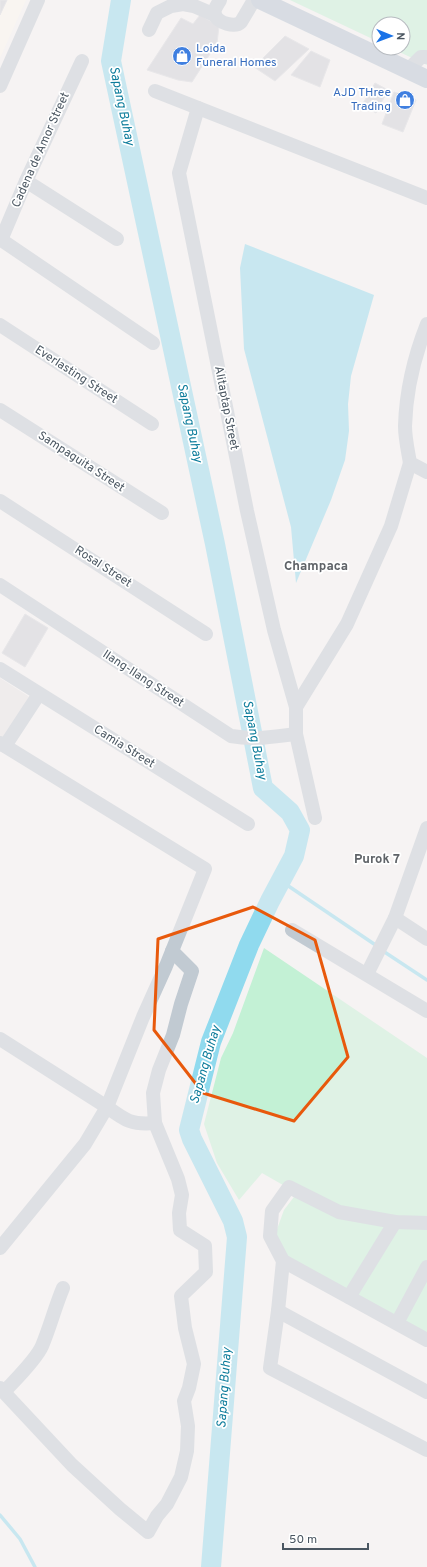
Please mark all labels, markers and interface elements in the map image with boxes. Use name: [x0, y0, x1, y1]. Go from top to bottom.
north arrow: [371, 16, 411, 56]
text: N: [393, 32, 407, 40]
place label: Loida Funeral Homes: [196, 41, 277, 71]
shop icon: Loida Funeral Homes: [171, 45, 193, 67]
water label: Sapang Buhay: [105, 65, 137, 148]
place label: AJD THree Trading: [333, 85, 391, 115]
shop icon: AJD THree Trading: [394, 89, 416, 111]
street label: Cadena de Amor Street: [8, 90, 74, 210]
street label: Everlasting Street: [32, 342, 120, 408]
street label: Alitaptap Street: [210, 365, 242, 451]
water label: Sapang Buhay: [173, 382, 205, 465]
street label: Sampaguita Street: [34, 428, 128, 496]
street label: Rosal Street: [71, 543, 135, 591]
district label: Champaca: [284, 559, 348, 575]
street label: Ilang-Ilang Street: [99, 647, 187, 711]
water label: Sapang Buhay: [238, 699, 270, 782]
street label: Camia Street: [90, 722, 158, 772]
district label: Purok 7: [354, 852, 400, 868]
water label: Sapang Buhay: [187, 1023, 225, 1106]
water label: Sapang Buhay: [214, 1346, 236, 1429]
scale bar: [283, 1525, 368, 1551]
text: 50 m: [289, 1532, 317, 1548]

